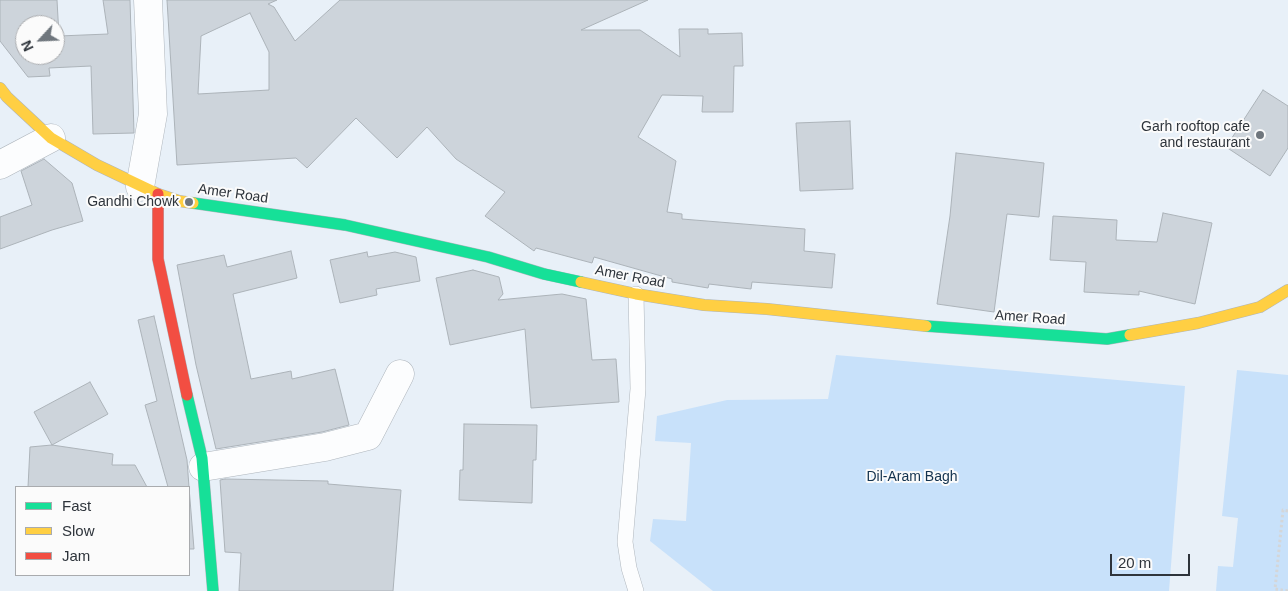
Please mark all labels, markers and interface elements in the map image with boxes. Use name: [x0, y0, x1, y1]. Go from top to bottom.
north arrow: [15, 15, 65, 65]
text: N: [18, 38, 37, 54]
place label: Garh rooftop cafe and restaurant: [1141, 119, 1250, 152]
marker: Garh rooftop cafe and restaurant: [1254, 129, 1266, 141]
street label: Amer Road: [197, 181, 269, 207]
place label: Gandhi Chowk: [87, 194, 179, 210]
marker: Gandhi Chowk: [183, 196, 195, 208]
street label: Amer Road: [594, 262, 666, 292]
street label: Amer Road: [994, 307, 1066, 329]
park label: Dil-Aram Bagh: [866, 469, 958, 485]
legend: [15, 486, 190, 576]
text: Fast: [62, 497, 91, 514]
text: Slow: [62, 522, 95, 539]
scale bar: [1113, 544, 1193, 576]
text: Jam: [62, 547, 90, 564]
text: 20 m: [1118, 554, 1151, 571]

